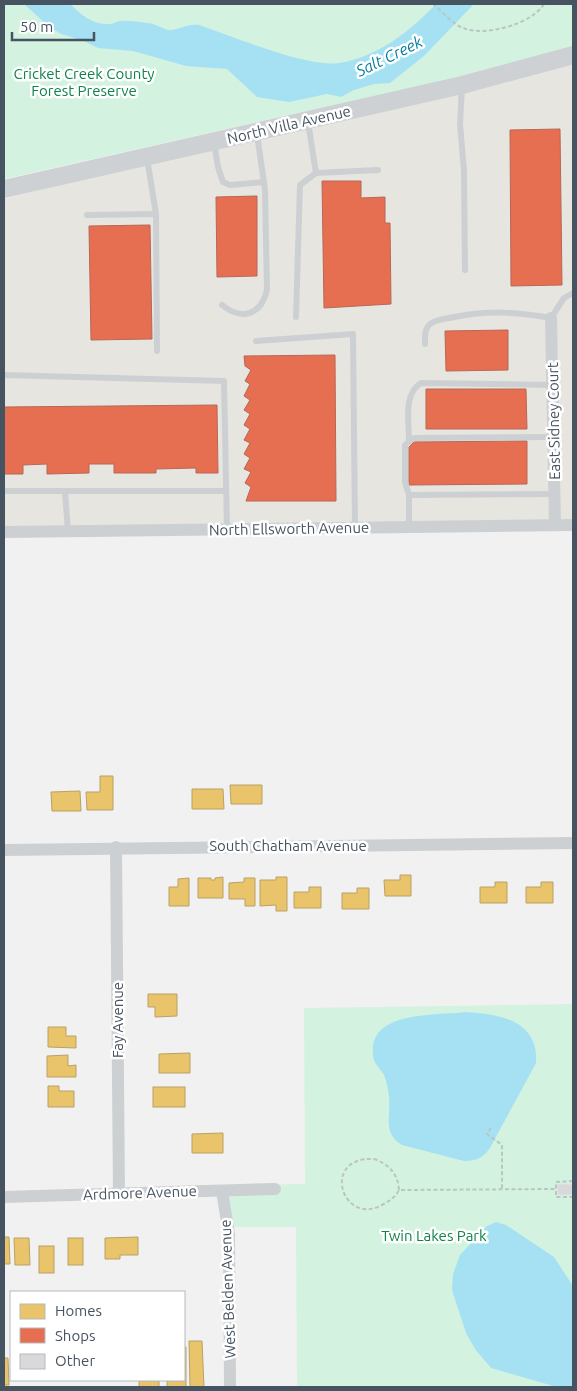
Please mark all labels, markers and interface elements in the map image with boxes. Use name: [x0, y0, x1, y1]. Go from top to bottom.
scale bar: [12, 10, 95, 42]
text: 50 m: [20, 18, 53, 35]
water label: Salt Creek: [352, 32, 426, 80]
park label: Cricket Creek County Forest Preserve: [13, 65, 155, 99]
street label: North Villa Avenue: [225, 102, 352, 147]
street label: East Sidney Court: [544, 362, 563, 480]
street label: North Ellsworth Avenue: [209, 519, 369, 538]
street label: South Chatham Avenue: [209, 837, 367, 854]
street label: Fay Avenue: [109, 982, 126, 1058]
street label: Ardmore Avenue: [83, 1182, 197, 1203]
street label: West Belden Avenue: [217, 1219, 238, 1359]
park label: Twin Lakes Park: [381, 1227, 487, 1244]
legend: [10, 1291, 185, 1381]
text: Homes: [55, 1302, 102, 1319]
text: Shops: [55, 1327, 96, 1344]
text: Other: [55, 1352, 95, 1369]

